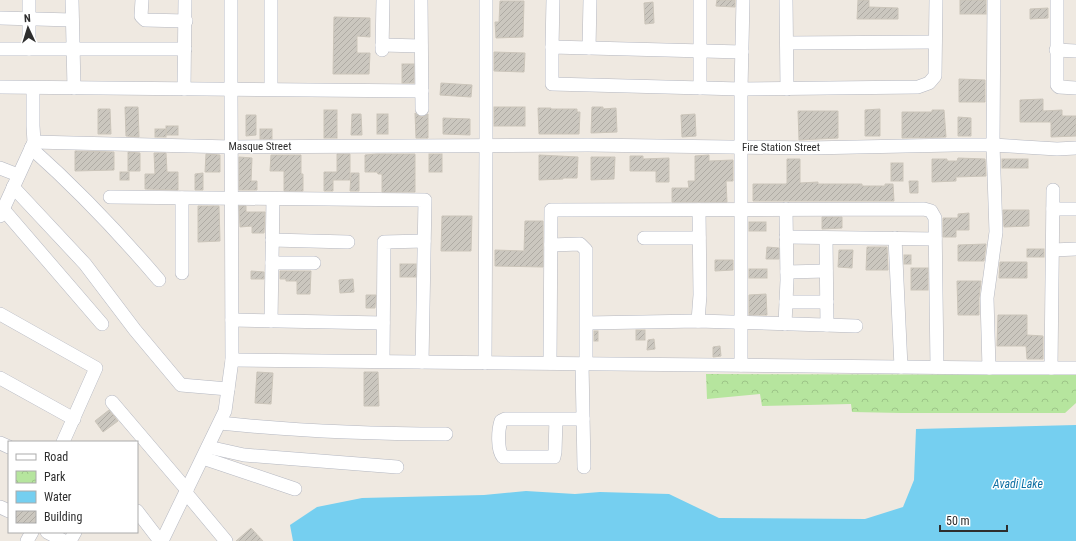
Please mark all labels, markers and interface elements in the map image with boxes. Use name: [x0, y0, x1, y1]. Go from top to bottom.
north arrow: [8, 8, 48, 48]
text: N: [24, 12, 31, 25]
street label: Masque Street: [229, 140, 291, 153]
street label: Fire Station Street: [742, 141, 820, 154]
legend: [8, 441, 138, 533]
text: Road: [44, 450, 68, 464]
text: Park: [44, 470, 66, 484]
water label: Avadi Lake: [992, 477, 1043, 491]
text: Water: [44, 490, 72, 504]
scale bar: [940, 507, 1007, 533]
text: Building: [44, 510, 82, 524]
text: 50 m: [946, 514, 970, 528]

